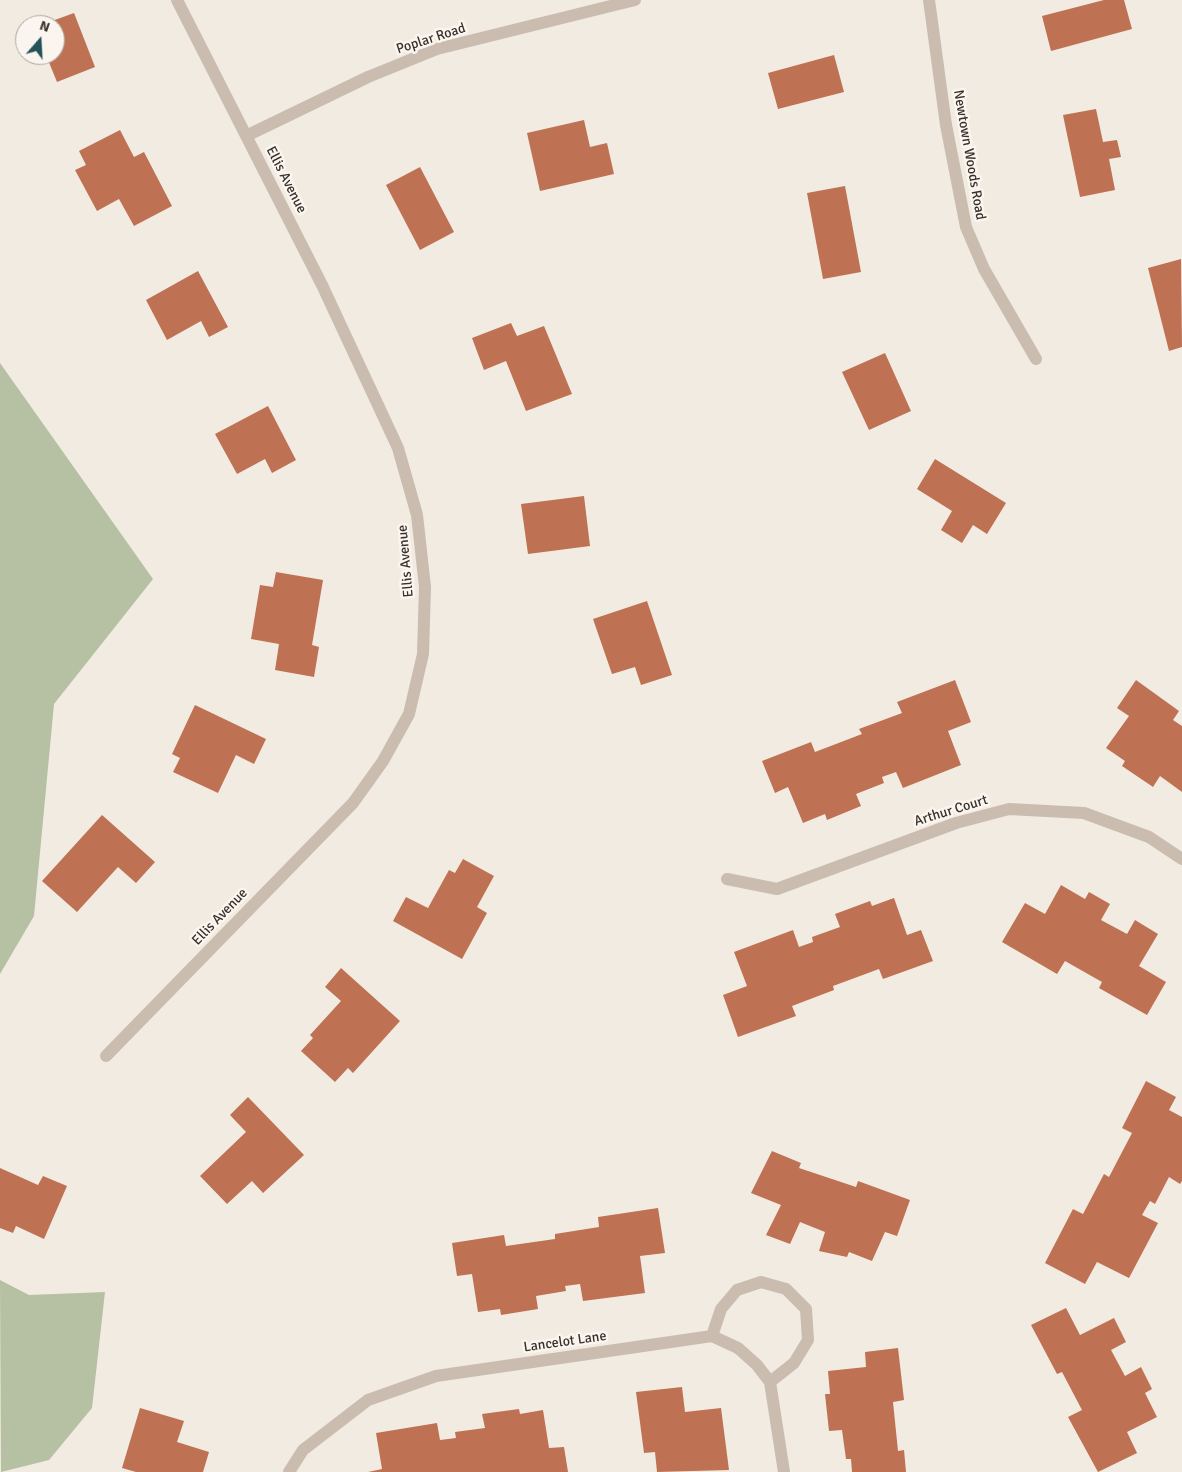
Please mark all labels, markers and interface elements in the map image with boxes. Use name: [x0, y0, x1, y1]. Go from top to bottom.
north arrow: [15, 15, 65, 65]
text: N: [37, 17, 52, 36]
street label: Poplar Road: [394, 20, 468, 58]
street label: Newtown Woods Road: [949, 89, 989, 221]
street label: Ellis Avenue: [262, 144, 310, 216]
street label: Ellis Avenue: [394, 524, 418, 598]
street label: Arthur Court: [912, 792, 990, 830]
street label: Ellis Avenue: [189, 885, 251, 949]
street label: Lancelot Lane: [523, 1328, 607, 1356]

